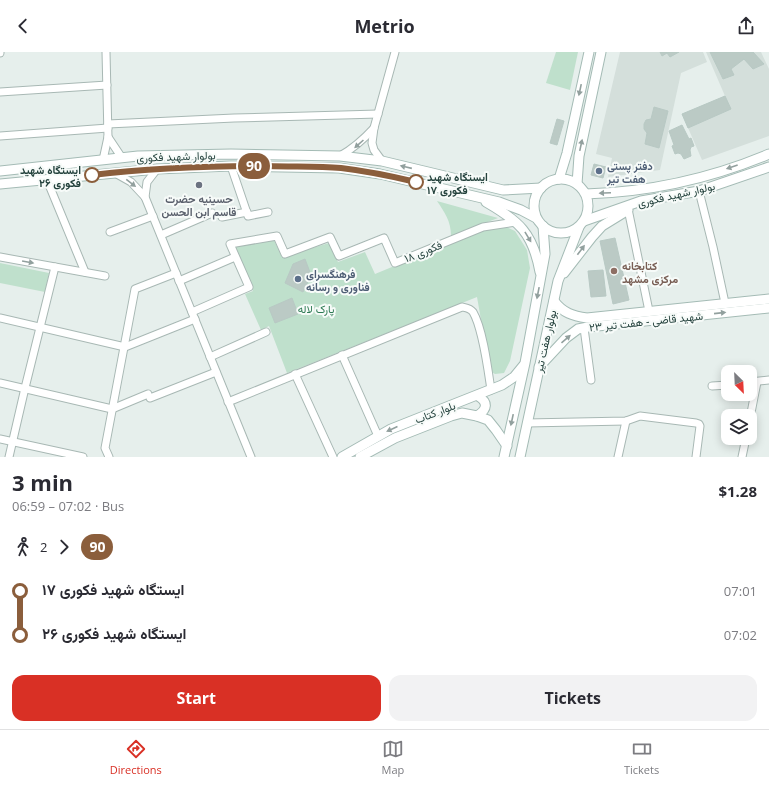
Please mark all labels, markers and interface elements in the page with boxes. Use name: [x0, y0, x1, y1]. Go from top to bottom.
text: Metrio: [354, 14, 415, 38]
icon: back: [12, 15, 34, 37]
icon: share: [735, 15, 757, 37]
one-way arrow: [577, 84, 583, 96]
one-way arrow: [354, 139, 363, 148]
one-way arrow: [578, 139, 584, 151]
street label: بولوار شهید فکوری: [136, 147, 216, 165]
line badge: 90: [236, 153, 272, 179]
text: 90: [246, 156, 262, 175]
place label: دفتر پستی هفت تیر: [606, 158, 653, 186]
place label: ایستگاه شهید فکوری ۲۶: [20, 162, 81, 190]
one-way arrow: [400, 163, 412, 169]
one-way arrow: [726, 164, 738, 170]
marker: دفتر پستی هفت تیر: [594, 166, 604, 176]
marker: ایستگاه شهید فکوری ۲۶: [84, 167, 100, 183]
place label: ایستگاه شهید فکوری ۱۷: [427, 169, 488, 197]
marker: ایستگاه شهید فکوری ۱۷: [408, 174, 424, 190]
street label: بولوار شهید فکوری: [636, 178, 716, 210]
one-way arrow: [125, 179, 136, 187]
marker: حسینیه حضرت قاسم ابن الحسن: [194, 180, 204, 190]
one-way arrow: [598, 190, 611, 196]
place label: حسینیه حضرت قاسم ابن الحسن: [162, 191, 236, 220]
one-way arrow: [524, 231, 531, 243]
street label: فکوری ١٨: [402, 237, 444, 265]
one-way arrow: [577, 245, 586, 256]
place label: کتابخانه مرکزی مشهد: [622, 258, 678, 286]
one-way arrow: [21, 259, 34, 265]
place label: فرهنگسرای فناوری و رسانه: [306, 266, 370, 294]
marker: کتابخانه مرکزی مشهد: [609, 266, 619, 276]
marker: فرهنگسرای فناوری و رسانه: [293, 274, 303, 284]
one-way arrow: [535, 286, 541, 299]
park label: پارک لاله: [298, 301, 334, 317]
street label: بولوار هفت تیر: [530, 308, 559, 375]
street label: شهید قاضی - هفت تیر ۲۳: [588, 308, 704, 334]
one-way arrow: [714, 310, 726, 316]
one-way arrow: [561, 334, 571, 343]
north arrow: [721, 365, 757, 401]
map controls: [721, 365, 757, 445]
street label: بلوار کتاب: [413, 397, 457, 427]
button: layers: [721, 409, 757, 445]
one-way arrow: [509, 414, 515, 426]
one-way arrow: [385, 427, 397, 433]
text: 3 min: [12, 467, 73, 497]
text: $1.28: [718, 481, 757, 501]
text: 06:59 – 07:02 · Bus: [12, 497, 124, 515]
icon: walk: [12, 536, 34, 558]
icon: forward: [53, 536, 75, 558]
text: 90: [89, 537, 105, 556]
text: 2: [40, 538, 47, 556]
text: ایستگاه شهید فکوری ۱۷: [42, 579, 184, 599]
text: 07:01: [724, 582, 757, 600]
text: ایستگاه شهید فکوری ۲۶: [42, 623, 186, 643]
text: 07:02: [724, 626, 757, 644]
button: Start: [12, 675, 381, 721]
button: Tickets: [389, 675, 757, 721]
tab: Directions: [110, 738, 162, 777]
tab: Map: [382, 738, 404, 777]
tab: Tickets: [624, 738, 659, 777]

